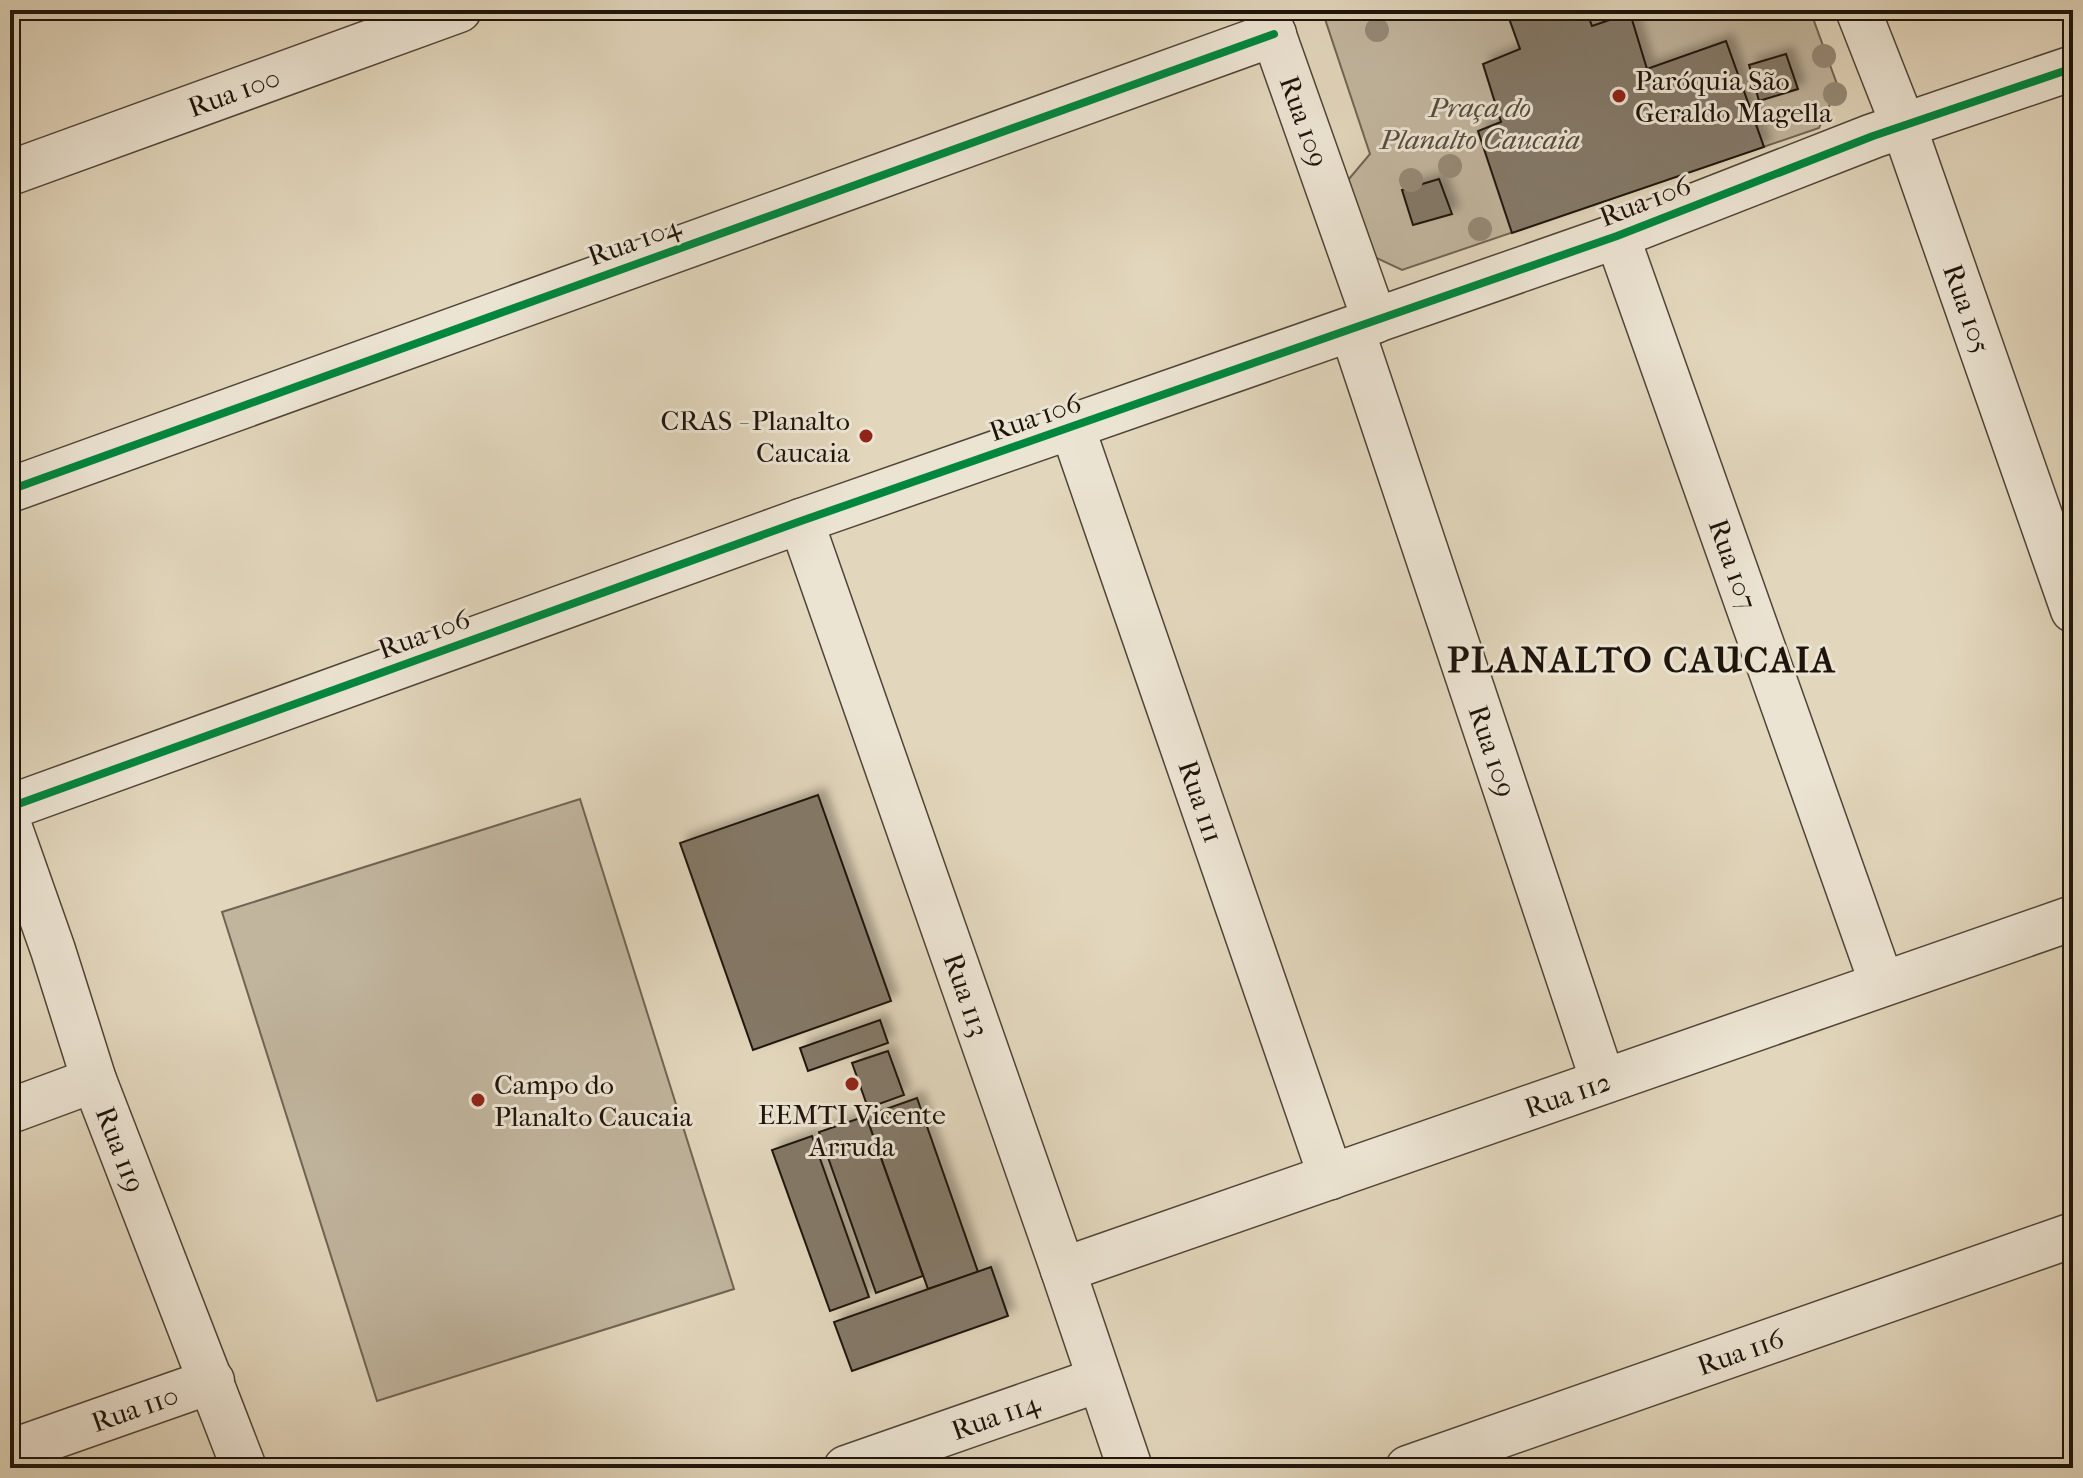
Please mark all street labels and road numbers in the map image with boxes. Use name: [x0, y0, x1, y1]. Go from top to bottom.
street label: Rua 100: [183, 60, 284, 124]
street label: Rua 109: [1273, 71, 1336, 171]
street label: Rua 106: [1595, 168, 1696, 233]
street label: Rua 104: [583, 209, 686, 273]
street label: Rua 105: [1937, 260, 1998, 357]
street label: Rua 106: [985, 386, 1086, 448]
street label: Rua 107: [1702, 514, 1764, 614]
street label: Rua 106: [374, 602, 475, 666]
street label: Rua 109: [1462, 701, 1523, 801]
street label: Rua 111: [1172, 756, 1231, 847]
street label: Rua 113: [937, 949, 997, 1041]
street label: Rua 112: [1520, 1064, 1615, 1125]
street label: Rua 119: [89, 1102, 152, 1197]
street label: Rua 116: [1692, 1321, 1789, 1382]
street label: Rua 110: [87, 1378, 182, 1439]
street label: Rua 114: [947, 1385, 1045, 1447]

